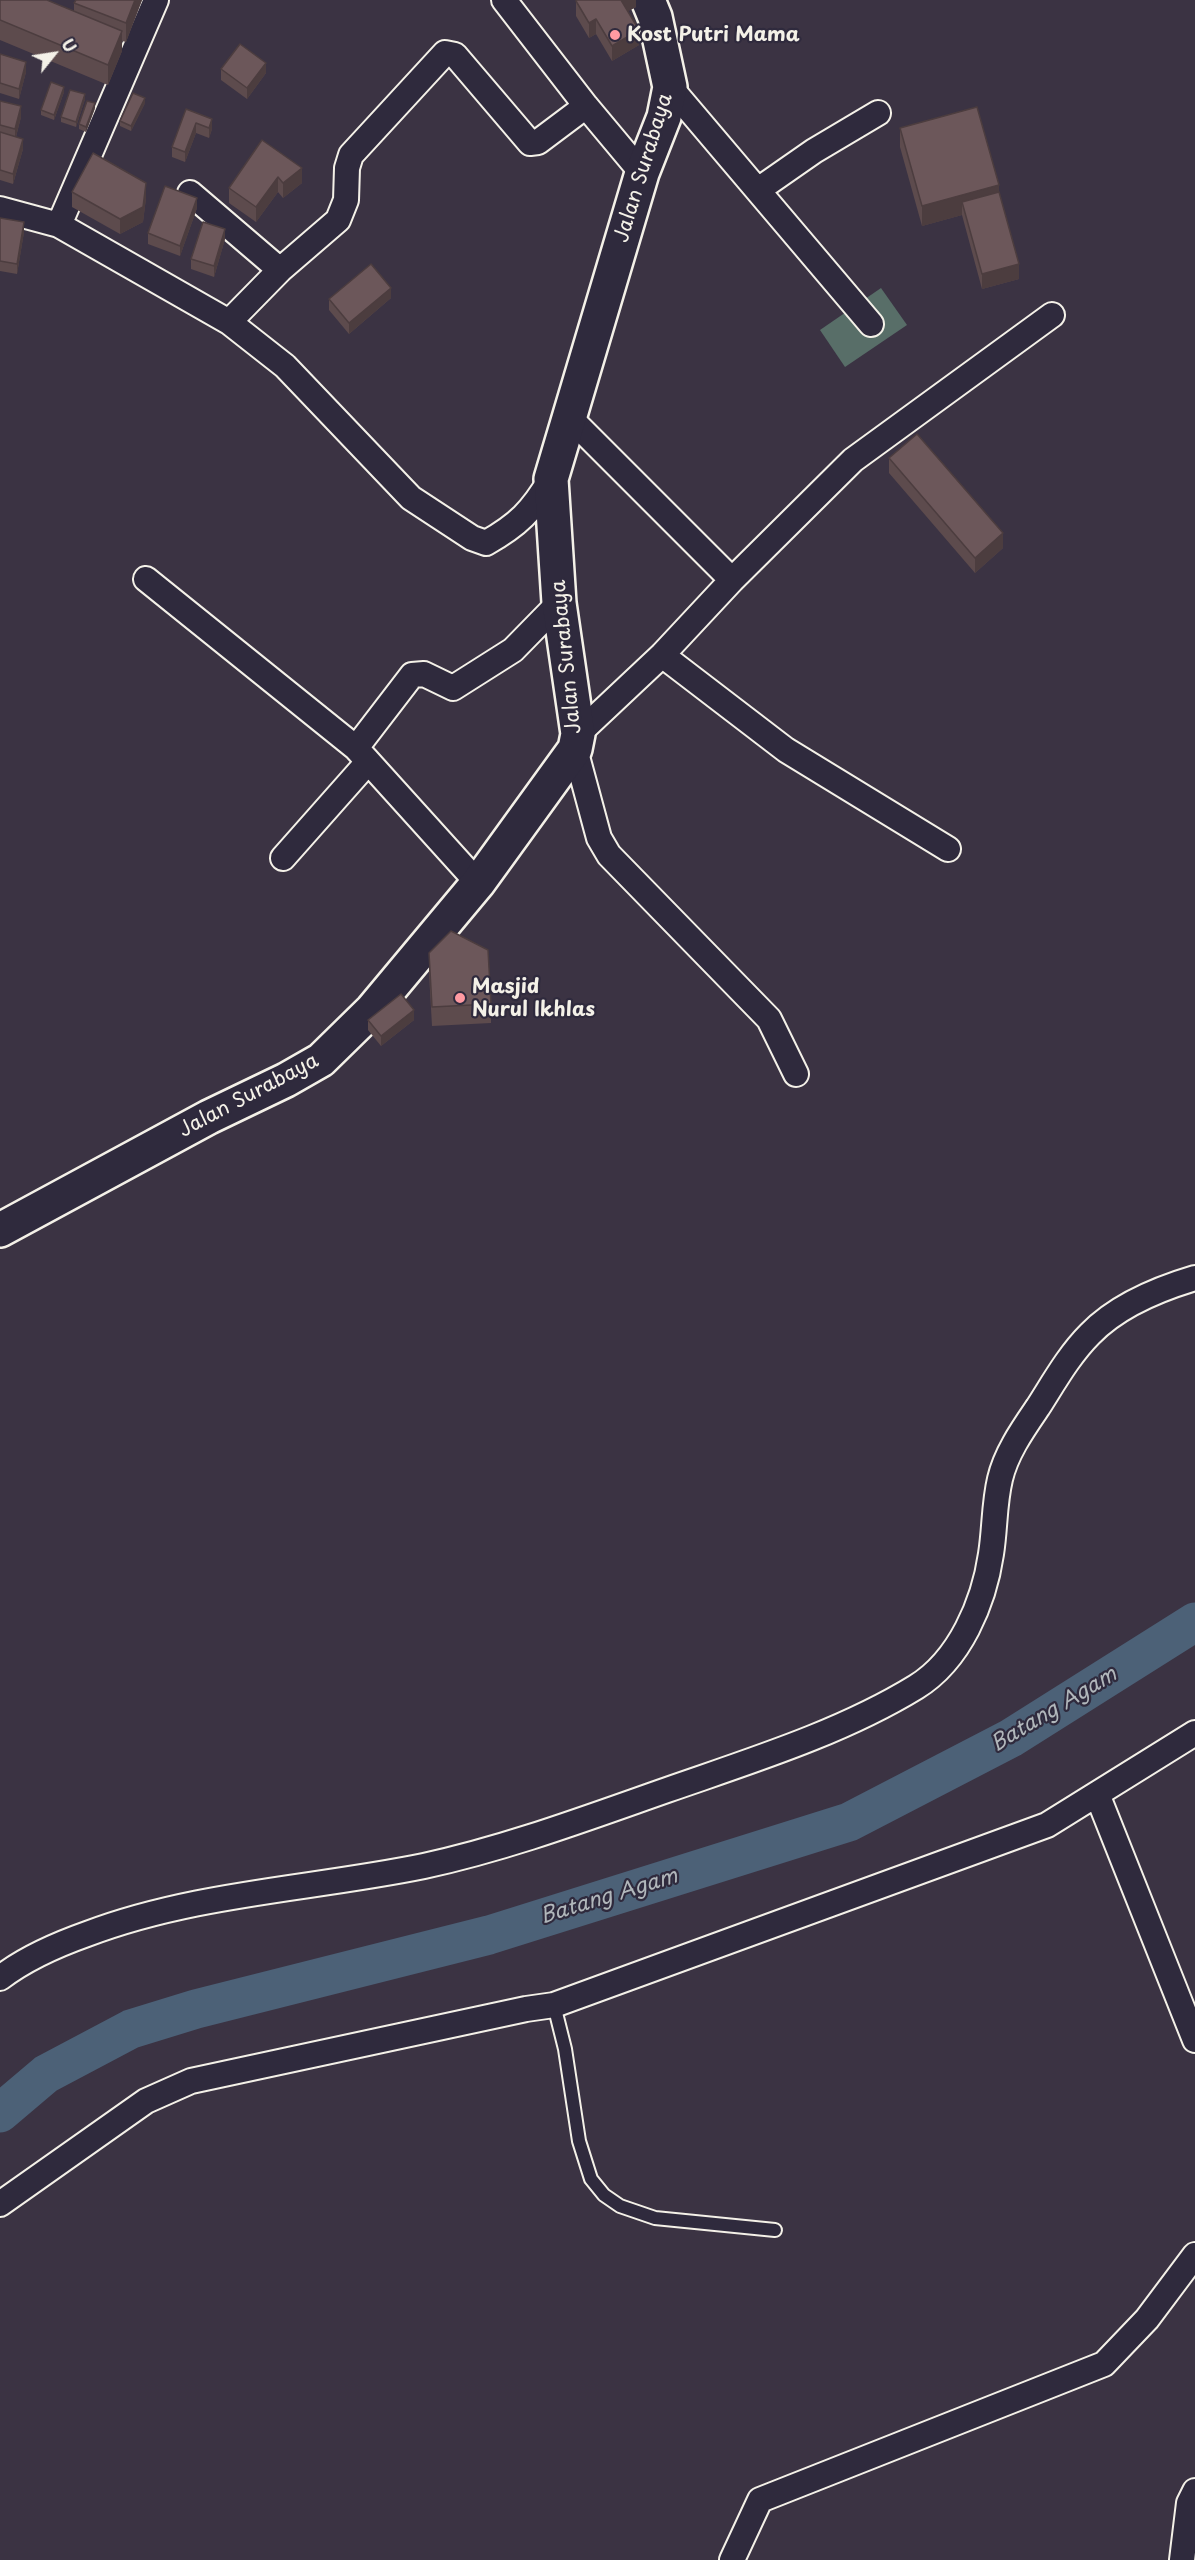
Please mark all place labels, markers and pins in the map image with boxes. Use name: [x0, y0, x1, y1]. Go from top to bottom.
place label: Kost Putri Mama: [627, 23, 800, 47]
marker: Kost Putri Mama: [608, 28, 622, 42]
place label: Masjid Nurul Ikhlas: [472, 975, 595, 1022]
marker: Masjid Nurul Ikhlas: [453, 991, 467, 1005]

